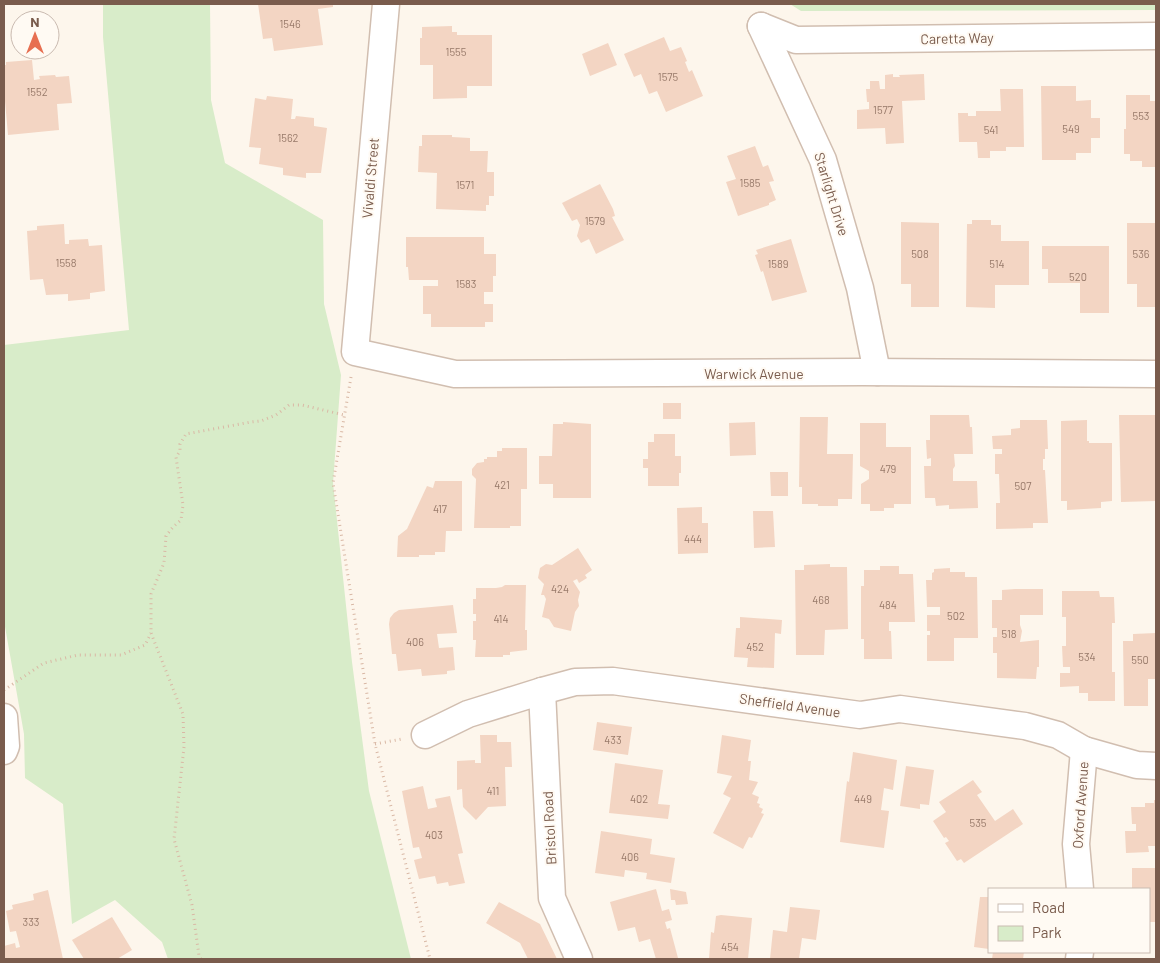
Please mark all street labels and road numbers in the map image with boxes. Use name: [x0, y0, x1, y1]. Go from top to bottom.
street label: Caretta Way: [920, 29, 994, 47]
street label: Vivaldi Street: [358, 137, 382, 219]
street label: Starlight Drive: [811, 150, 853, 238]
street label: Warwick Avenue: [704, 365, 804, 382]
street label: Sheffield Avenue: [738, 690, 842, 720]
street label: Oxford Avenue: [1068, 761, 1092, 849]
street label: Bristol Road: [539, 791, 559, 865]

